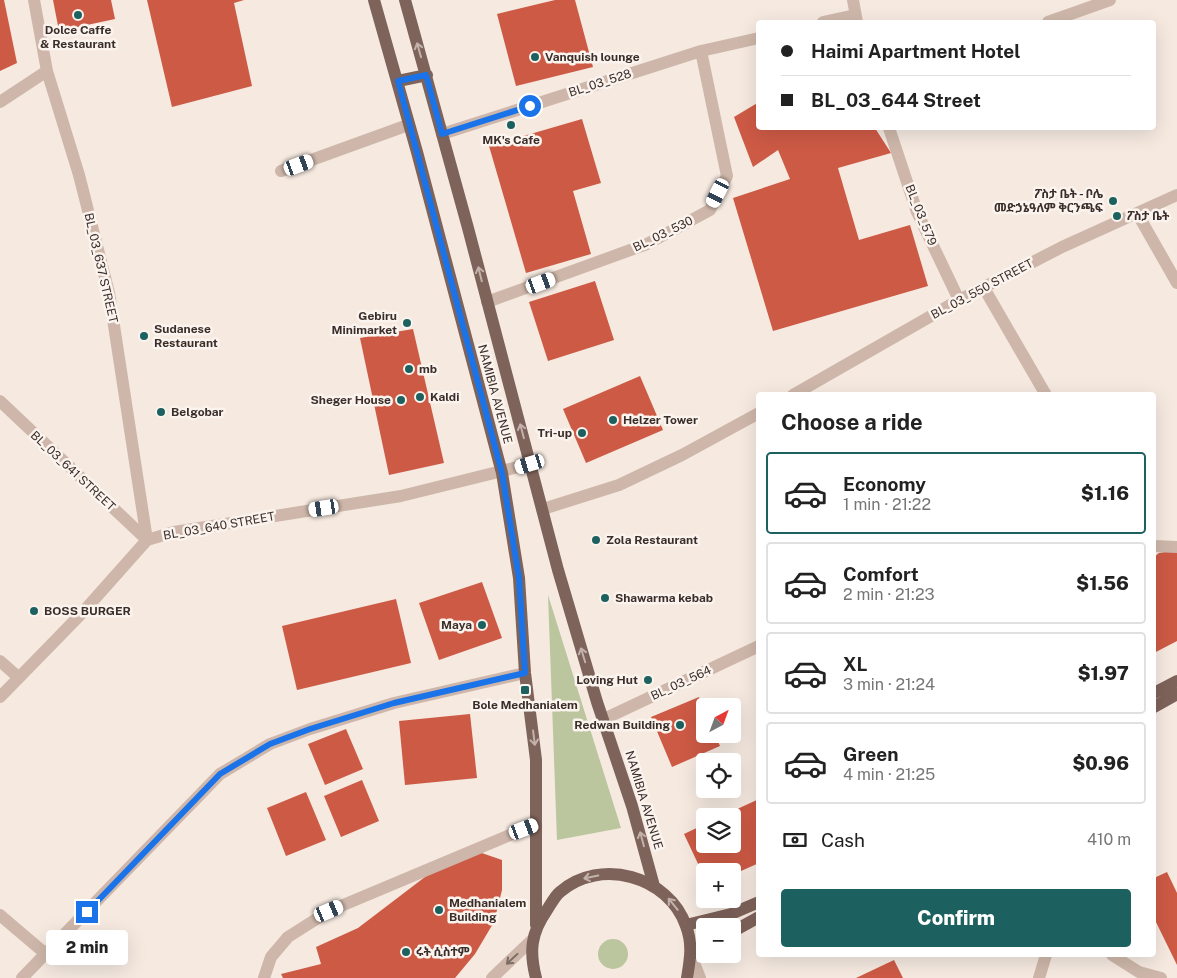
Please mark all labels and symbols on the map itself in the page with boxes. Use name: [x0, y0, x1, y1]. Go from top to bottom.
marker: Dolce Caffe & Restaurant: [72, 9, 84, 21]
place label: Dolce Caffe & Restaurant: [40, 23, 116, 51]
one-way arrow: [414, 42, 424, 58]
place label: Vanquish lounge: [545, 50, 640, 64]
marker: Vanquish lounge: [529, 51, 541, 63]
street label: BL_03_528: [567, 66, 633, 100]
route start: [519, 95, 541, 117]
marker: MK's Cafe: [505, 119, 517, 131]
place label: MK's Cafe: [482, 133, 540, 147]
car: [282, 153, 315, 177]
car: [704, 176, 731, 210]
street label: BL_03_579: [902, 182, 940, 248]
place label: ፖስታ ቤት - ቦሌ መድኃኔዓለም ቅርንጫፍ: [994, 187, 1104, 215]
marker: ፖስታ ቤት - ቦሌ መድኃኔዓለም ቅርንጫፍ: [1107, 195, 1119, 207]
place label: ፖስታ ቤት: [1127, 209, 1170, 223]
marker: ፖስታ ቤት: [1111, 210, 1123, 222]
street label: BL_03_637 STREET: [82, 212, 120, 324]
street label: BL_03_530: [631, 213, 695, 255]
street label: BL_03_550 STREET: [929, 256, 1035, 322]
one-way arrow: [475, 267, 484, 283]
car: [524, 271, 557, 295]
place label: Gebiru Minimarket: [332, 309, 397, 337]
marker: Gebiru Minimarket: [401, 317, 413, 329]
place label: Sudanese Restaurant: [154, 322, 218, 350]
marker: Sudanese Restaurant: [138, 330, 150, 342]
street label: NAMIBIA AVENUE: [475, 343, 515, 445]
place label: mb: [419, 362, 437, 376]
marker: mb: [403, 363, 415, 375]
place label: Kaldi: [430, 390, 459, 404]
marker: Kaldi: [414, 391, 426, 403]
place label: Sheger House: [310, 393, 391, 407]
marker: Sheger House: [395, 394, 407, 406]
place label: Belgobar: [171, 405, 224, 419]
marker: Belgobar: [155, 406, 167, 418]
place label: Helzer Tower: [623, 413, 698, 427]
marker: Helzer Tower: [607, 414, 619, 426]
one-way arrow: [516, 424, 526, 440]
place label: Tri-up: [537, 426, 572, 440]
marker: Tri-up: [576, 427, 588, 439]
street label: BL_03_641 STREET: [28, 428, 118, 514]
car: [513, 452, 546, 476]
car: [308, 498, 339, 518]
street label: BL_03_640 STREET: [162, 509, 276, 543]
place label: Zola Restaurant: [606, 533, 698, 547]
marker: Zola Restaurant: [590, 534, 602, 546]
place label: Shawarma kebab: [615, 591, 713, 605]
marker: Shawarma kebab: [599, 592, 611, 604]
place label: BOSS BURGER: [44, 604, 131, 618]
marker: BOSS BURGER: [28, 605, 40, 617]
place label: Maya: [441, 618, 472, 632]
marker: Maya: [476, 619, 488, 631]
one-way arrow: [578, 648, 587, 664]
street label: BL_03_564: [649, 663, 714, 703]
place label: Loving Hut: [576, 673, 638, 687]
marker: Loving Hut: [642, 674, 654, 686]
marker: Bole Medhanialem: [519, 684, 531, 696]
place label: Bole Medhanialem: [472, 698, 578, 712]
north arrow: [696, 698, 741, 742]
place label: Redwan Building: [574, 718, 670, 732]
marker: Redwan Building: [674, 719, 686, 731]
one-way arrow: [529, 730, 539, 746]
street label: NAMIBIA AVENUE: [622, 749, 666, 851]
car: [507, 817, 540, 841]
one-way arrow: [636, 832, 646, 848]
one-way arrow: [583, 873, 599, 882]
place label: Medhanialem Building: [449, 896, 527, 924]
one-way arrow: [667, 897, 678, 910]
car: [312, 898, 345, 924]
route end: [76, 901, 98, 923]
marker: Medhanialem Building: [433, 904, 445, 916]
callout: 2 min: [46, 930, 128, 964]
place label: ሩት ሲስተም: [416, 945, 470, 959]
marker: ሩት ሲስተም: [400, 946, 412, 958]
one-way arrow: [506, 953, 519, 965]

